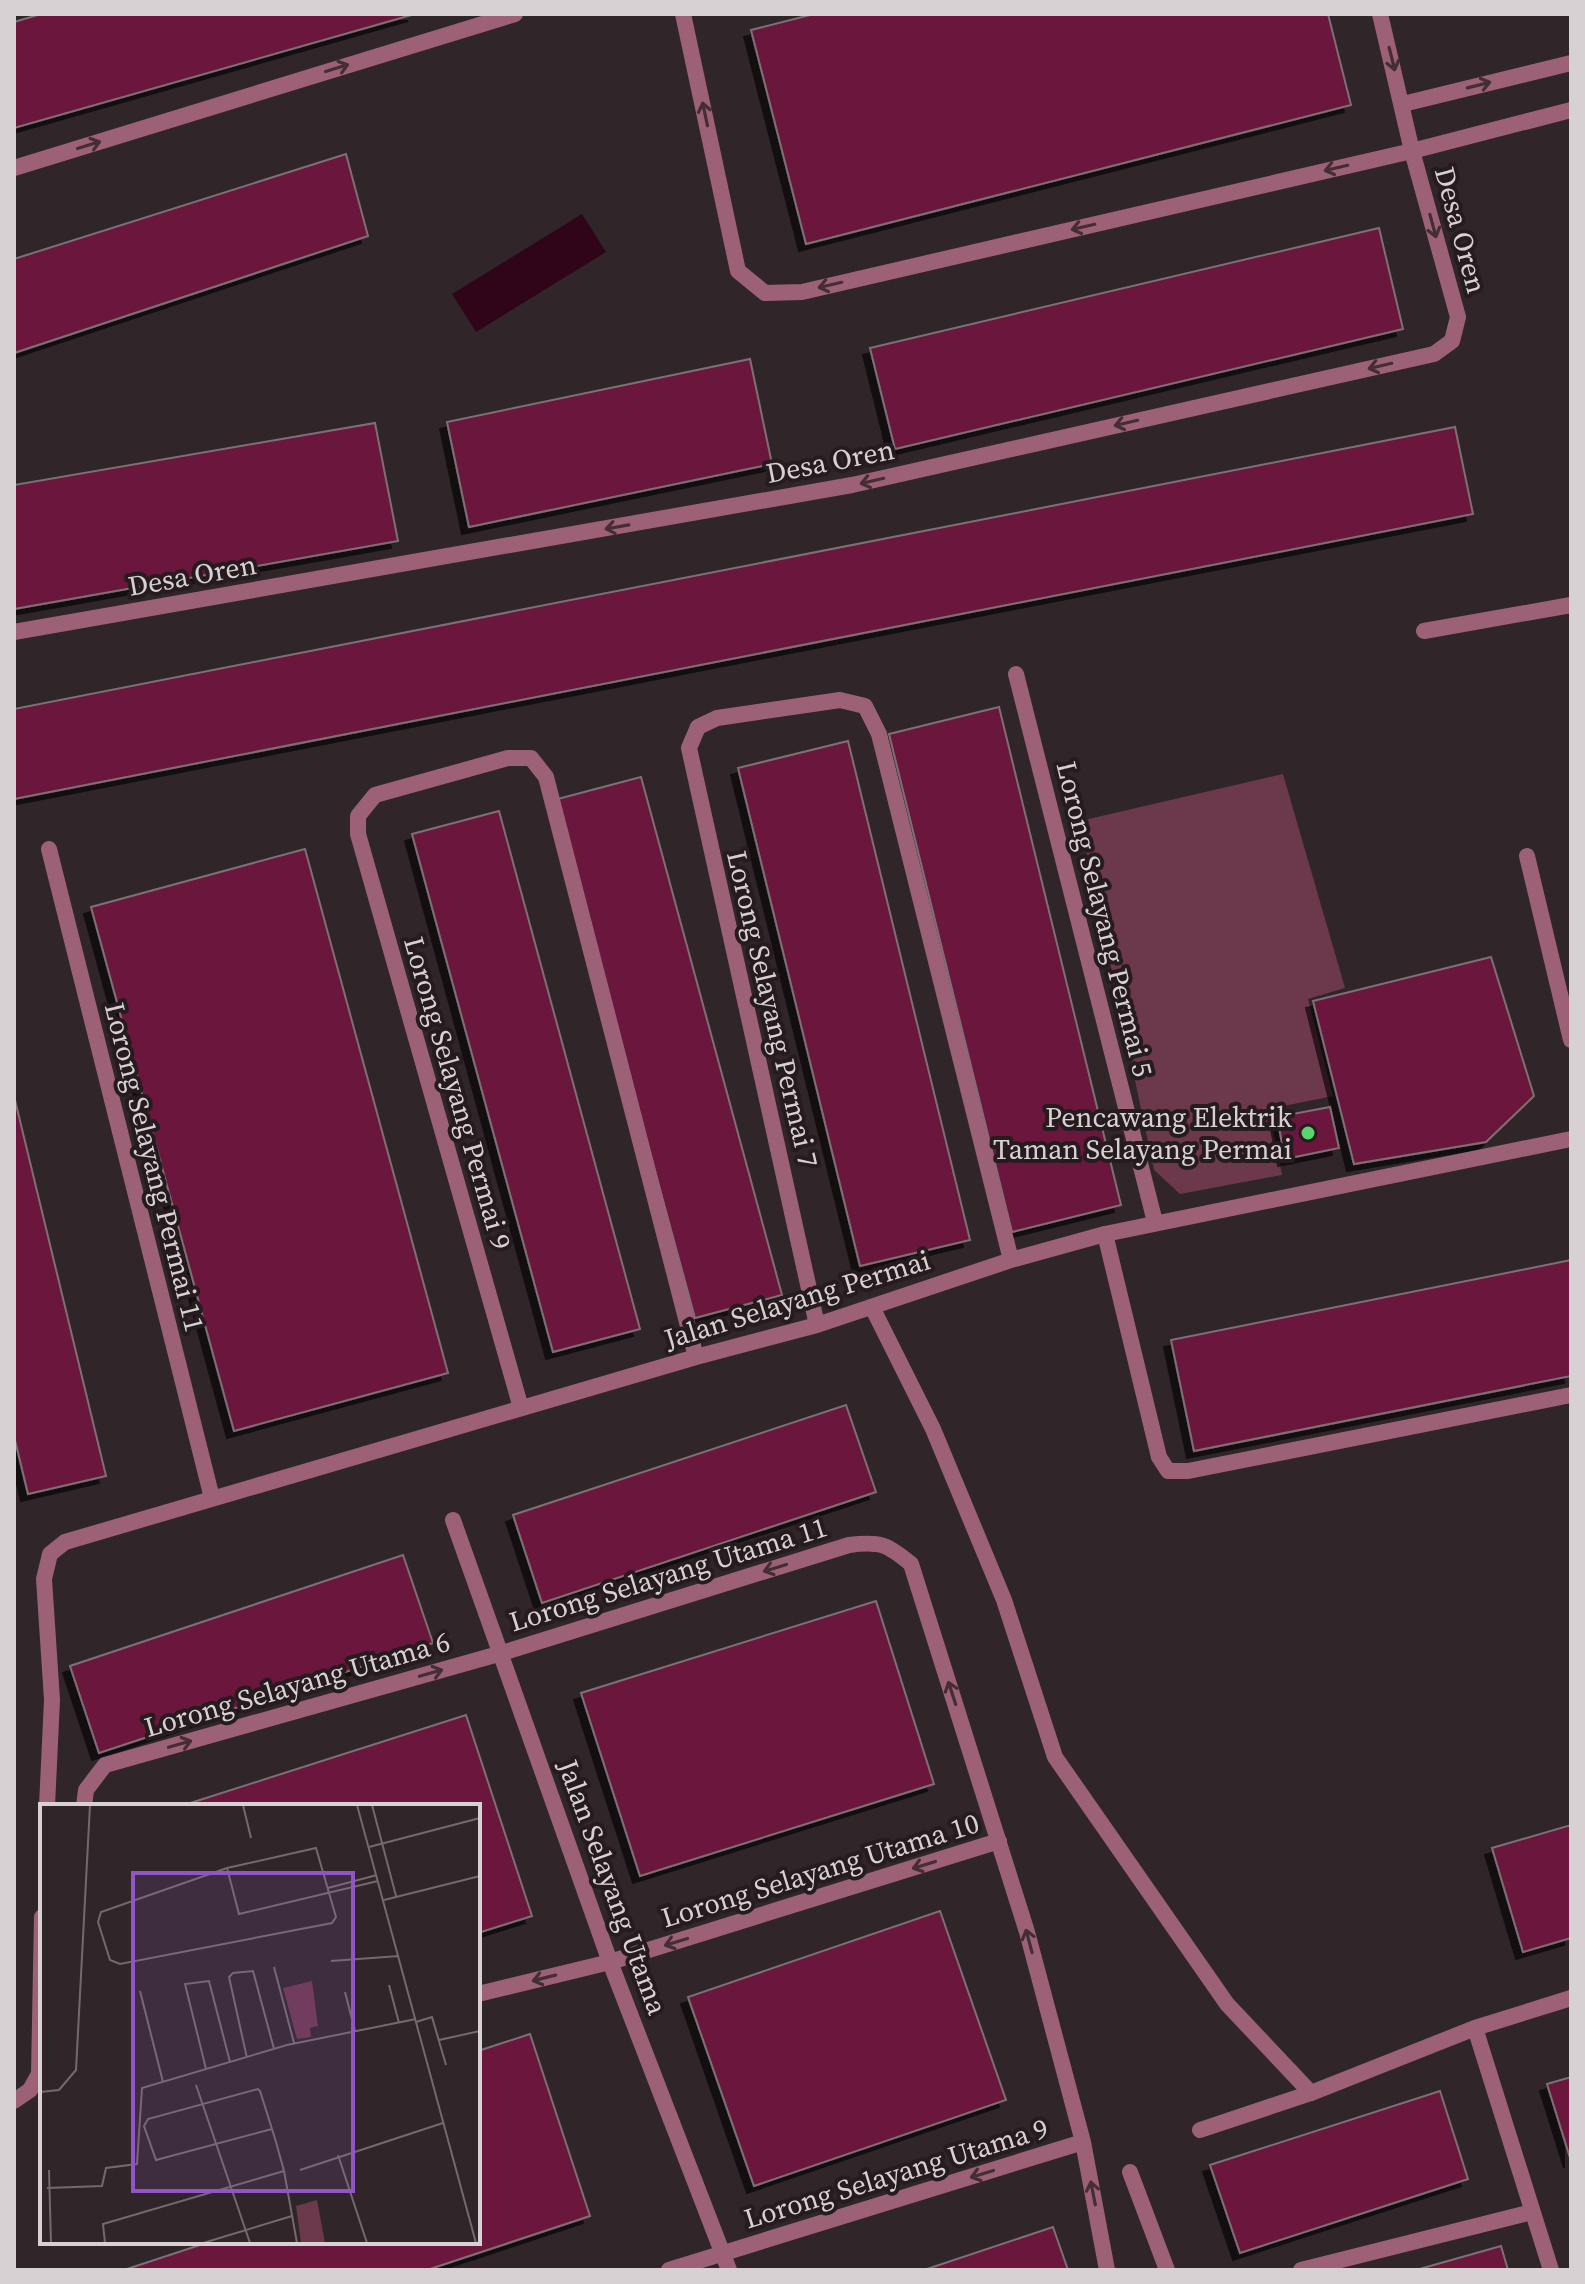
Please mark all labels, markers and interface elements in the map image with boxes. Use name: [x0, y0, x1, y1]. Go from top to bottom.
one-way arrow: [1385, 46, 1400, 71]
one-way arrow: [325, 60, 350, 75]
one-way arrow: [1465, 76, 1491, 91]
one-way arrow: [697, 102, 712, 128]
one-way arrow: [75, 137, 101, 152]
one-way arrow: [1324, 162, 1350, 177]
street label: Desa Oren: [1426, 162, 1496, 298]
one-way arrow: [1426, 213, 1441, 239]
one-way arrow: [1071, 220, 1096, 235]
one-way arrow: [817, 278, 843, 293]
one-way arrow: [1367, 359, 1393, 374]
one-way arrow: [1114, 417, 1139, 432]
street label: Desa Oren: [763, 430, 897, 492]
one-way arrow: [860, 474, 886, 489]
one-way arrow: [604, 520, 630, 535]
street label: Desa Oren: [125, 545, 259, 605]
street label: Lorong Selayang Permai 5: [1047, 757, 1163, 1081]
street label: Lorong Selayang Permai 7: [718, 847, 828, 1171]
street label: Lorong Selayang Permai 9: [395, 932, 521, 1254]
street label: Lorong Selayang Permai 11: [96, 999, 214, 1335]
place label: Pencawang Elektrik Taman Selayang Permai: [993, 1098, 1293, 1168]
marker: Pencawang Elektrik Taman Selayang Permai: [1299, 1124, 1317, 1142]
street label: Jalan Selayang Permai: [659, 1240, 934, 1358]
street label: Lorong Selayang Utama 11: [504, 1508, 832, 1640]
one-way arrow: [762, 1561, 788, 1576]
street label: Lorong Selayang Utama 6: [140, 1622, 454, 1746]
one-way arrow: [417, 1665, 443, 1680]
one-way arrow: [944, 1681, 959, 1707]
one-way arrow: [167, 1736, 193, 1751]
street label: Jalan Selayang Utama: [549, 1753, 677, 2020]
inset map: [40, 1804, 480, 2244]
street label: Lorong Selayang Utama 10: [656, 1804, 984, 1936]
one-way arrow: [912, 1858, 937, 1873]
one-way arrow: [1021, 1929, 1036, 1955]
one-way arrow: [664, 1936, 689, 1950]
one-way arrow: [532, 1972, 557, 1987]
street label: Lorong Selayang Utama 9: [739, 2109, 1053, 2237]
one-way arrow: [970, 2167, 996, 2182]
one-way arrow: [1085, 2181, 1100, 2207]

